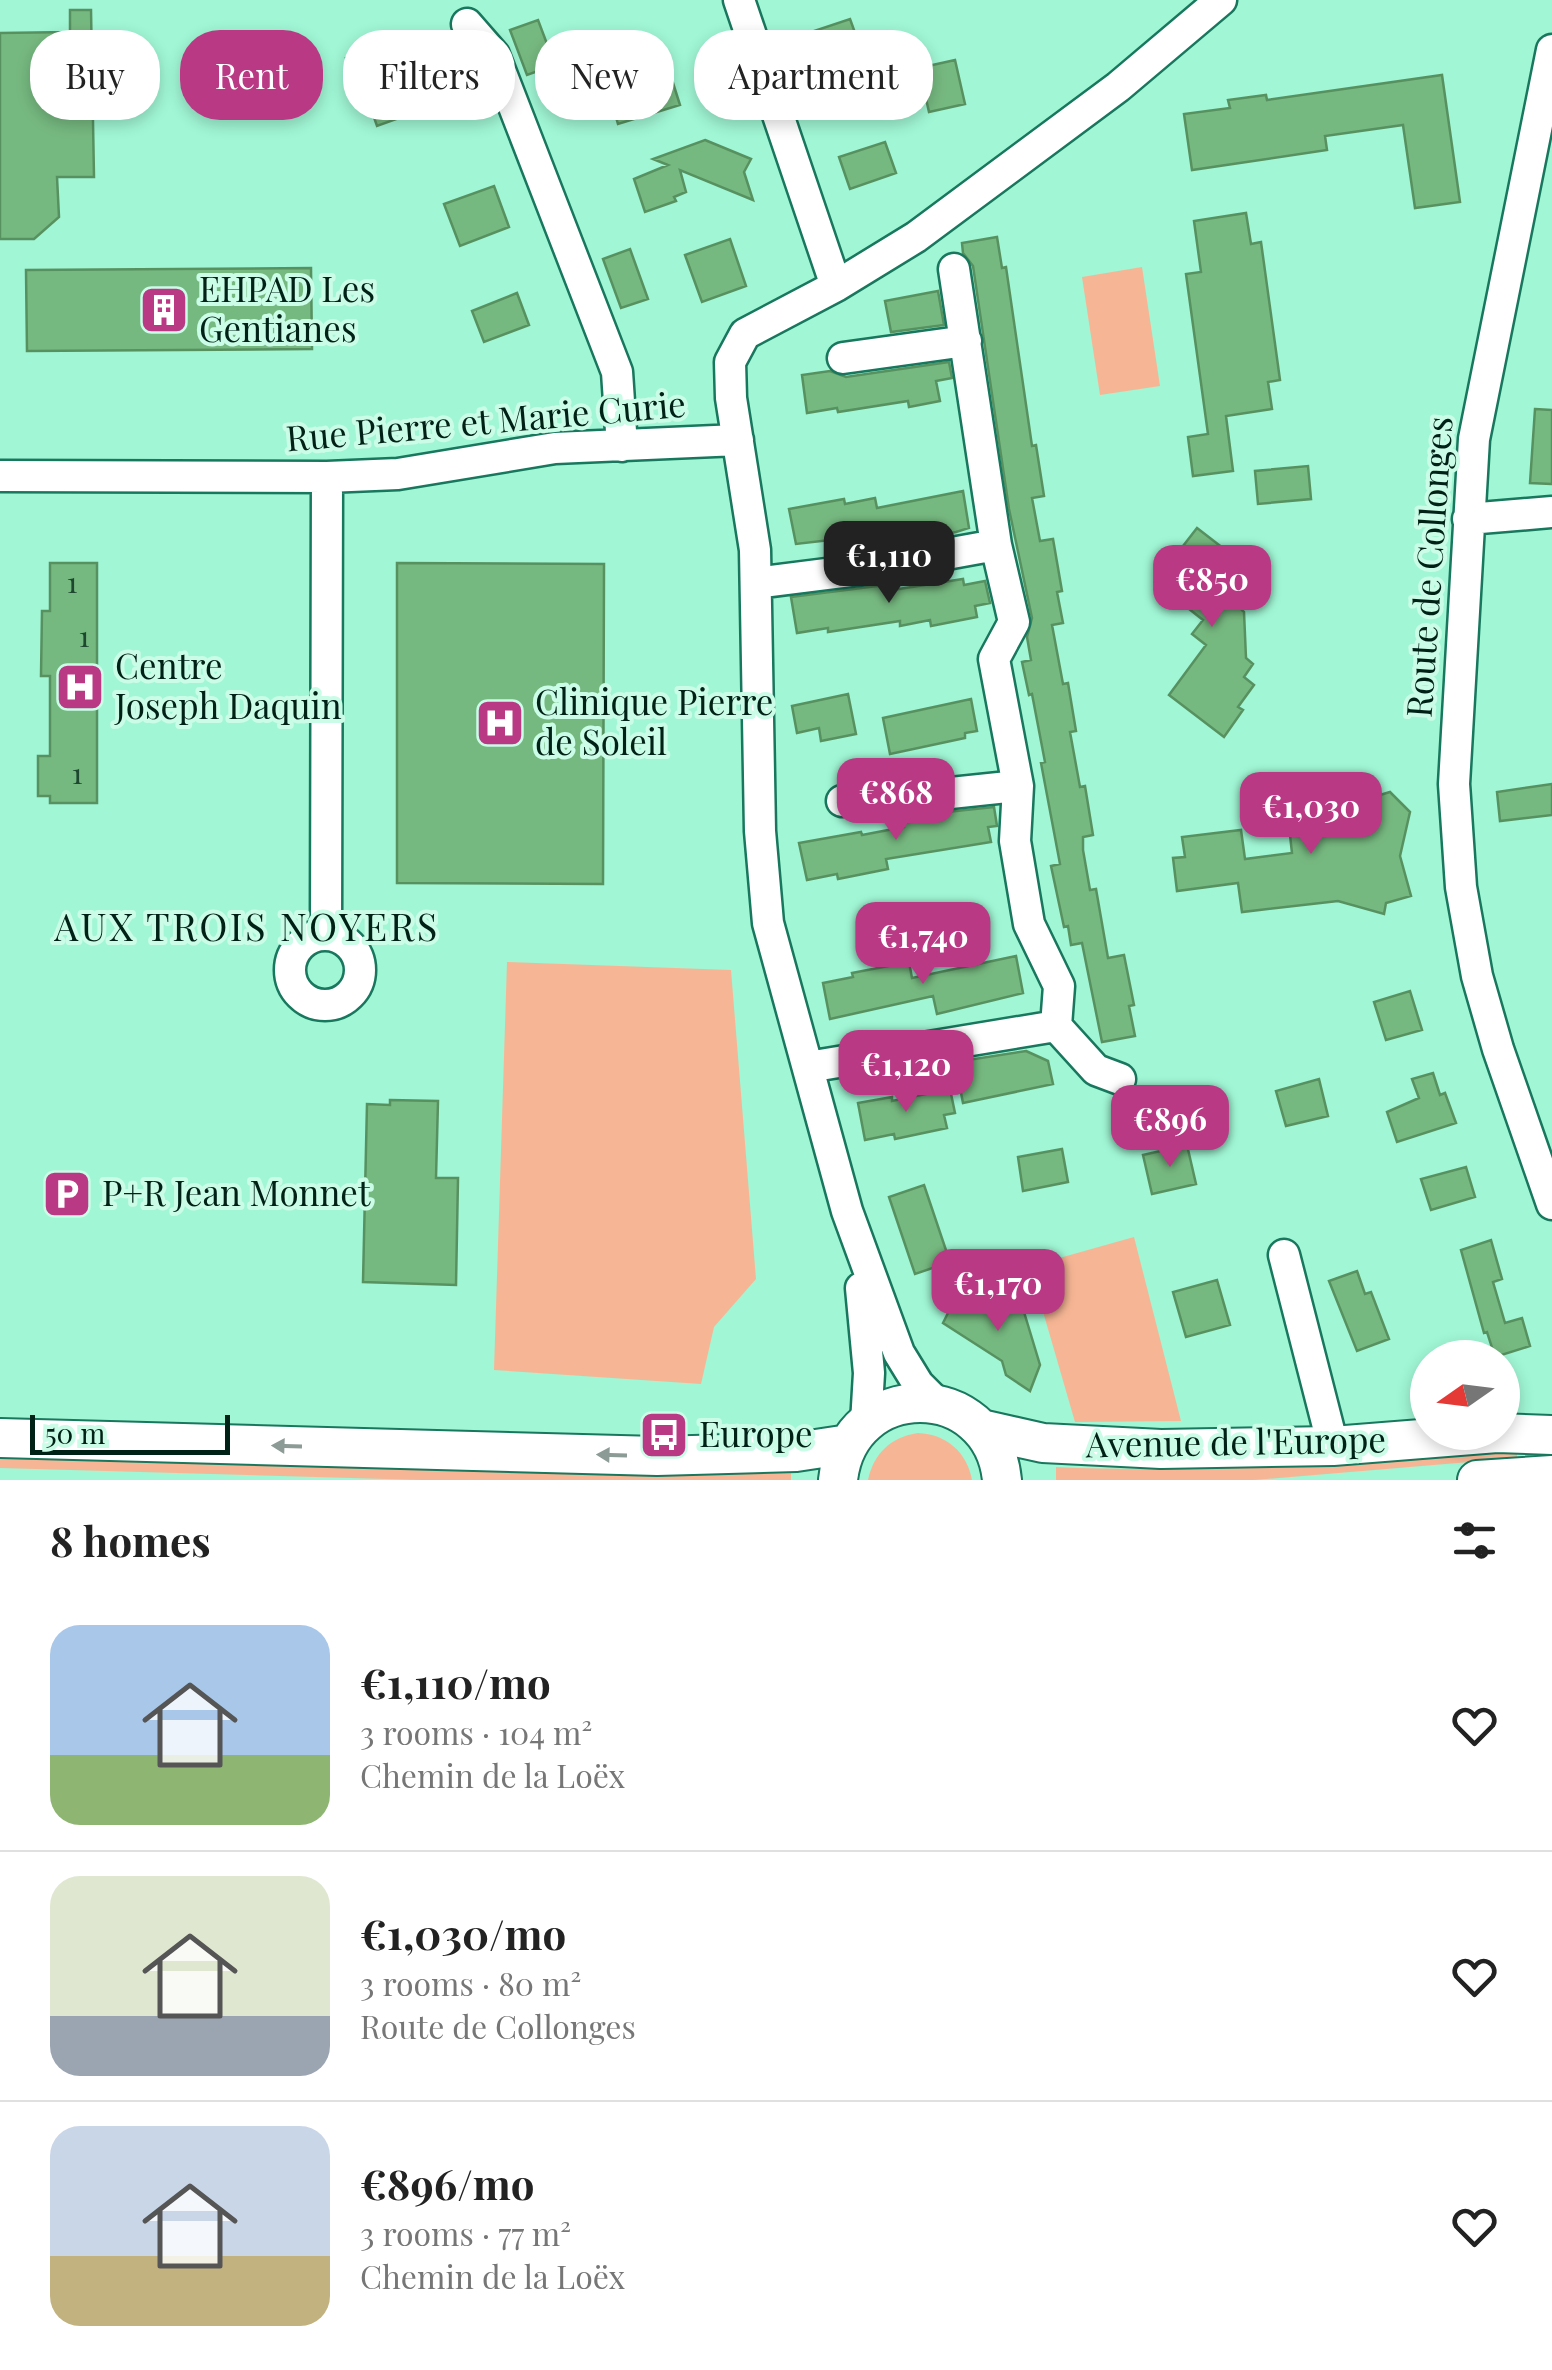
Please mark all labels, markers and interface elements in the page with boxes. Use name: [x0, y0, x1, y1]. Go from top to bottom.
chip: Buy: [30, 30, 160, 120]
chip: Rent: [180, 30, 323, 120]
chip: Filters: [343, 30, 515, 120]
chip: New: [535, 30, 674, 120]
chip: Apartment: [694, 30, 933, 120]
place label: EHPAD Les Gentianes: [199, 264, 375, 351]
building icon: EHPAD Les Gentianes: [138, 284, 190, 336]
street label: Rue Pierre et Marie Curie: [284, 379, 688, 460]
street label: Route de Collonges: [1394, 415, 1461, 719]
pin: €1,110: [808, 521, 970, 606]
text: €1,110: [846, 532, 932, 575]
pin: €850: [1153, 545, 1271, 630]
text: €850: [1175, 556, 1249, 599]
house number: 1: [66, 561, 78, 601]
house number: 1: [78, 615, 90, 655]
place label: Centre Joseph Daquin: [114, 641, 342, 728]
hospital icon: Centre Joseph Daquin: [54, 661, 106, 713]
place label: Clinique Pierre de Soleil: [535, 677, 774, 764]
hospital icon: Clinique Pierre de Soleil: [474, 697, 526, 749]
house number: 1: [71, 752, 83, 792]
pin: €868: [837, 758, 955, 843]
text: €868: [859, 769, 933, 812]
pin: €1,030: [1230, 772, 1392, 857]
text: €1,030: [1262, 783, 1360, 826]
district label: AUX TROIS NOYERS: [53, 900, 440, 951]
pin: €1,740: [842, 902, 1004, 987]
text: €1,740: [877, 913, 969, 956]
pin: €1,120: [825, 1030, 987, 1115]
text: €1,120: [860, 1041, 952, 1084]
pin: €896: [1111, 1085, 1229, 1170]
text: €896: [1133, 1096, 1207, 1139]
parking icon: P+R Jean Monnet: [41, 1168, 93, 1220]
place label: P+R Jean Monnet: [102, 1168, 371, 1215]
pin: €1,170: [917, 1249, 1079, 1334]
text: €1,170: [954, 1260, 1042, 1303]
north arrow: [1410, 1340, 1520, 1450]
map controls: [1410, 1340, 1520, 1450]
bus stop icon: Europe: [638, 1409, 690, 1461]
place label: Europe: [699, 1409, 813, 1456]
scale bar: [30, 1410, 230, 1454]
text: 50 m: [45, 1414, 105, 1451]
street label: Avenue de l'Europe: [1084, 1414, 1386, 1467]
one-way arrow: [271, 1437, 303, 1453]
one-way arrow: [596, 1446, 628, 1462]
text: 8 homes: [50, 1512, 211, 1568]
icon: filters: [1447, 1513, 1502, 1568]
text: €1,110/mo: [360, 1654, 551, 1710]
icon: home: [130, 1665, 250, 1785]
icon: heart: [1447, 1698, 1502, 1753]
text: 3 rooms · 104 m²: [360, 1710, 592, 1753]
text: Chemin de la Loëx: [360, 1753, 625, 1796]
text: €1,030/mo: [360, 1905, 566, 1961]
icon: home: [130, 1916, 250, 2036]
icon: heart: [1447, 1949, 1502, 2004]
text: 3 rooms · 80 m²: [360, 1961, 581, 2004]
text: Route de Collonges: [360, 2004, 636, 2047]
text: €896/mo: [360, 2155, 534, 2211]
icon: home: [130, 2166, 250, 2286]
icon: heart: [1447, 2199, 1502, 2254]
text: 3 rooms · 77 m²: [360, 2211, 571, 2254]
text: Chemin de la Loëx: [360, 2254, 625, 2297]

